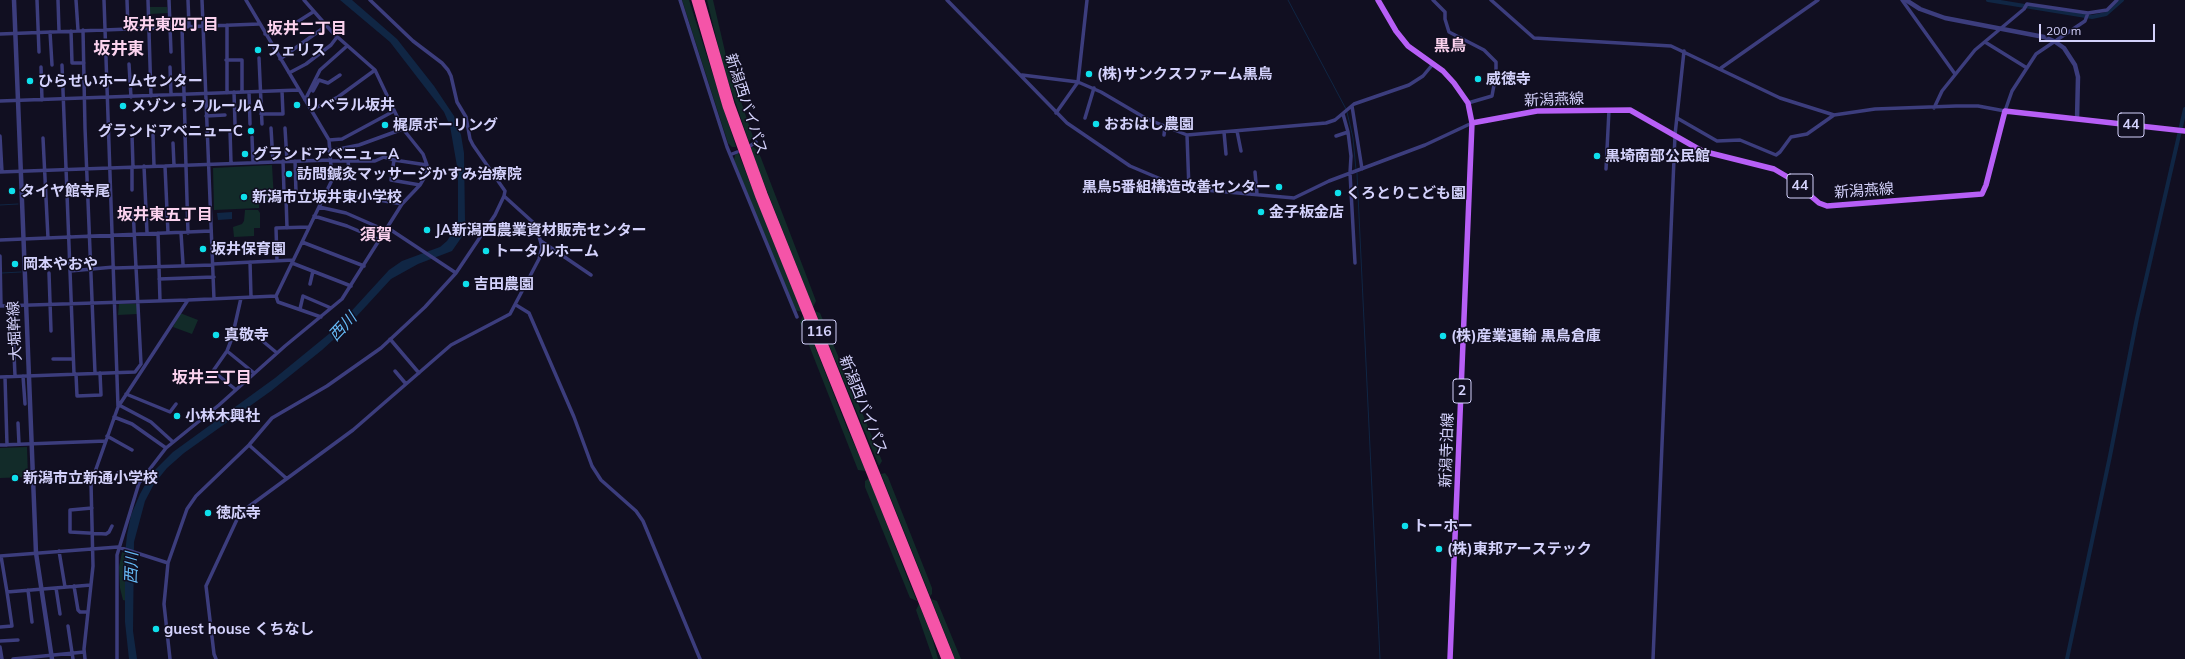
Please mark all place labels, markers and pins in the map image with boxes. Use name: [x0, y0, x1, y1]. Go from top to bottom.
place label: フェリス: [266, 41, 326, 59]
marker: フェリス: [253, 45, 263, 55]
place label: (株)サンクスファーム黒鳥: [1097, 65, 1273, 83]
marker: (株)サンクスファーム黒鳥: [1084, 69, 1094, 79]
place label: 威徳寺: [1486, 70, 1531, 88]
place label: ひらせいホームセンター: [38, 72, 203, 90]
marker: 威徳寺: [1473, 74, 1483, 84]
marker: ひらせいホームセンター: [25, 76, 35, 86]
place label: リベラル坂井: [305, 96, 395, 114]
place label: メゾン・フルールＡ: [131, 97, 266, 115]
marker: リベラル坂井: [292, 100, 302, 110]
marker: メゾン・フルールＡ: [118, 101, 128, 111]
place label: おおはし農園: [1104, 115, 1194, 133]
place label: 梶原ボーリング: [393, 116, 498, 134]
marker: おおはし農園: [1091, 119, 1101, 129]
marker: 梶原ボーリング: [380, 120, 390, 130]
place label: グランドアベニューC: [98, 122, 243, 140]
marker: グランドアベニューC: [246, 126, 256, 136]
place label: グランドアベニューA: [253, 145, 399, 163]
place label: 黒埼南部公民館: [1605, 147, 1710, 165]
marker: グランドアベニューA: [240, 149, 250, 159]
marker: 黒埼南部公民館: [1592, 151, 1602, 161]
place label: 訪問鍼灸マッサージかすみ治療院: [297, 165, 522, 183]
marker: 訪問鍼灸マッサージかすみ治療院: [284, 169, 294, 179]
place label: 黒鳥5番組構造改善センター: [1082, 178, 1271, 196]
place label: タイヤ館寺尾: [20, 182, 110, 200]
marker: 黒鳥5番組構造改善センター: [1274, 182, 1284, 192]
place label: くろとりこども園: [1346, 184, 1466, 202]
marker: タイヤ館寺尾: [7, 186, 17, 196]
place label: 新潟市立坂井東小学校: [252, 188, 402, 206]
marker: くろとりこども園: [1333, 188, 1343, 198]
marker: 新潟市立坂井東小学校: [239, 192, 249, 202]
place label: 金子板金店: [1269, 203, 1344, 221]
marker: 金子板金店: [1256, 207, 1266, 217]
place label: JA新潟西農業資材販売センター: [435, 221, 647, 239]
marker: JA新潟西農業資材販売センター: [422, 225, 432, 235]
place label: 坂井保育園: [211, 240, 286, 258]
place label: トータルホーム: [494, 242, 599, 260]
marker: 坂井保育園: [198, 244, 208, 254]
marker: トータルホーム: [481, 246, 491, 256]
place label: 岡本やおや: [23, 255, 98, 273]
marker: 岡本やおや: [10, 259, 20, 269]
place label: 吉田農園: [474, 275, 534, 293]
marker: 吉田農園: [461, 279, 471, 289]
place label: 真敬寺: [224, 326, 269, 344]
place label: (株)産業運輸 黒鳥倉庫: [1451, 327, 1601, 345]
marker: 真敬寺: [211, 330, 221, 340]
marker: (株)産業運輸 黒鳥倉庫: [1438, 331, 1448, 341]
place label: 小林木興社: [185, 407, 260, 425]
marker: 小林木興社: [172, 411, 182, 421]
place label: 新潟市立新通小学校: [23, 469, 158, 487]
marker: 新潟市立新通小学校: [10, 473, 20, 483]
place label: 徳応寺: [216, 504, 261, 522]
marker: 徳応寺: [203, 508, 213, 518]
place label: トーホー: [1413, 517, 1473, 535]
marker: トーホー: [1400, 521, 1410, 531]
place label: (株)東邦アーステック: [1447, 540, 1592, 558]
marker: (株)東邦アーステック: [1434, 544, 1444, 554]
place label: guest house くちなし: [164, 620, 314, 638]
marker: guest house くちなし: [151, 624, 161, 634]

